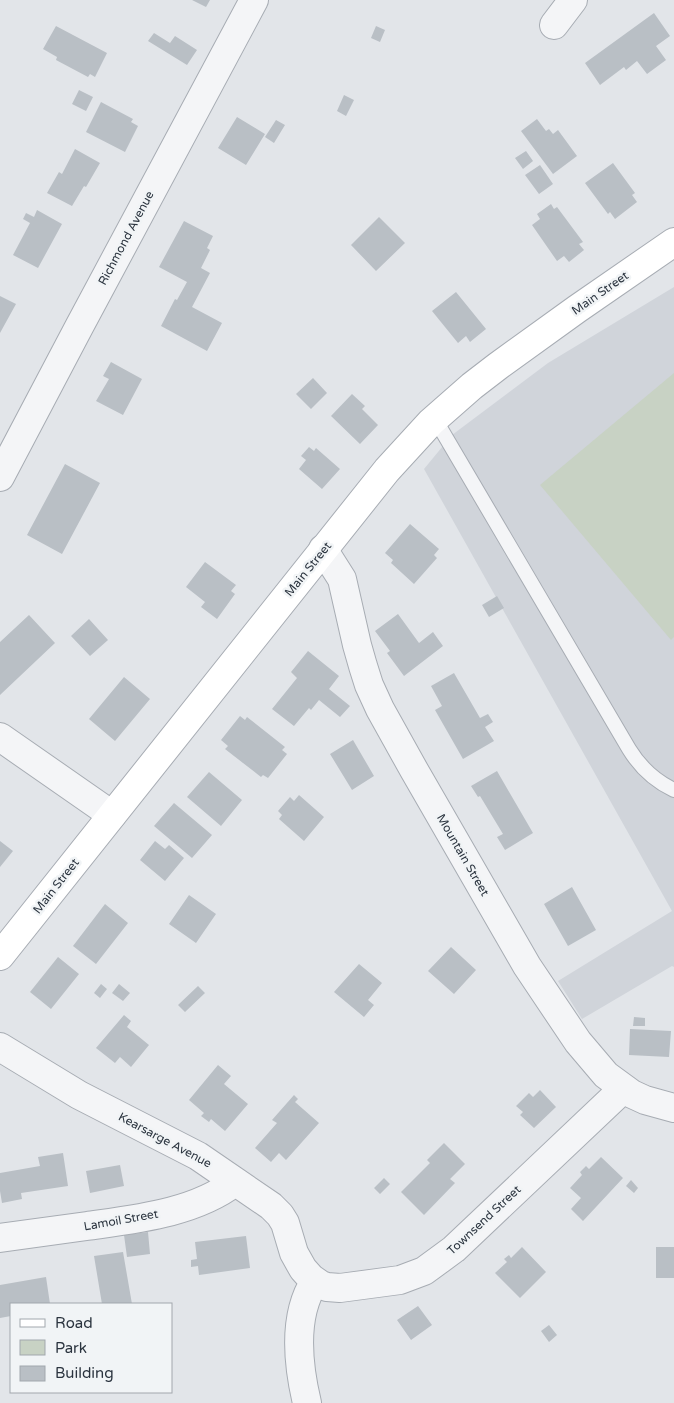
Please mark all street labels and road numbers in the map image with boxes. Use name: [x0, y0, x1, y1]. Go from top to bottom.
street label: Richmond Avenue: [95, 188, 157, 287]
street label: Main Street: [569, 268, 631, 318]
street label: Main Street: [282, 539, 334, 599]
street label: Mountain Street: [434, 812, 492, 899]
street label: Main Street: [30, 855, 82, 916]
street label: Kearsarge Avenue: [116, 1110, 214, 1171]
street label: Townsend Street: [444, 1182, 524, 1258]
street label: Lamoil Street: [83, 1206, 160, 1233]

